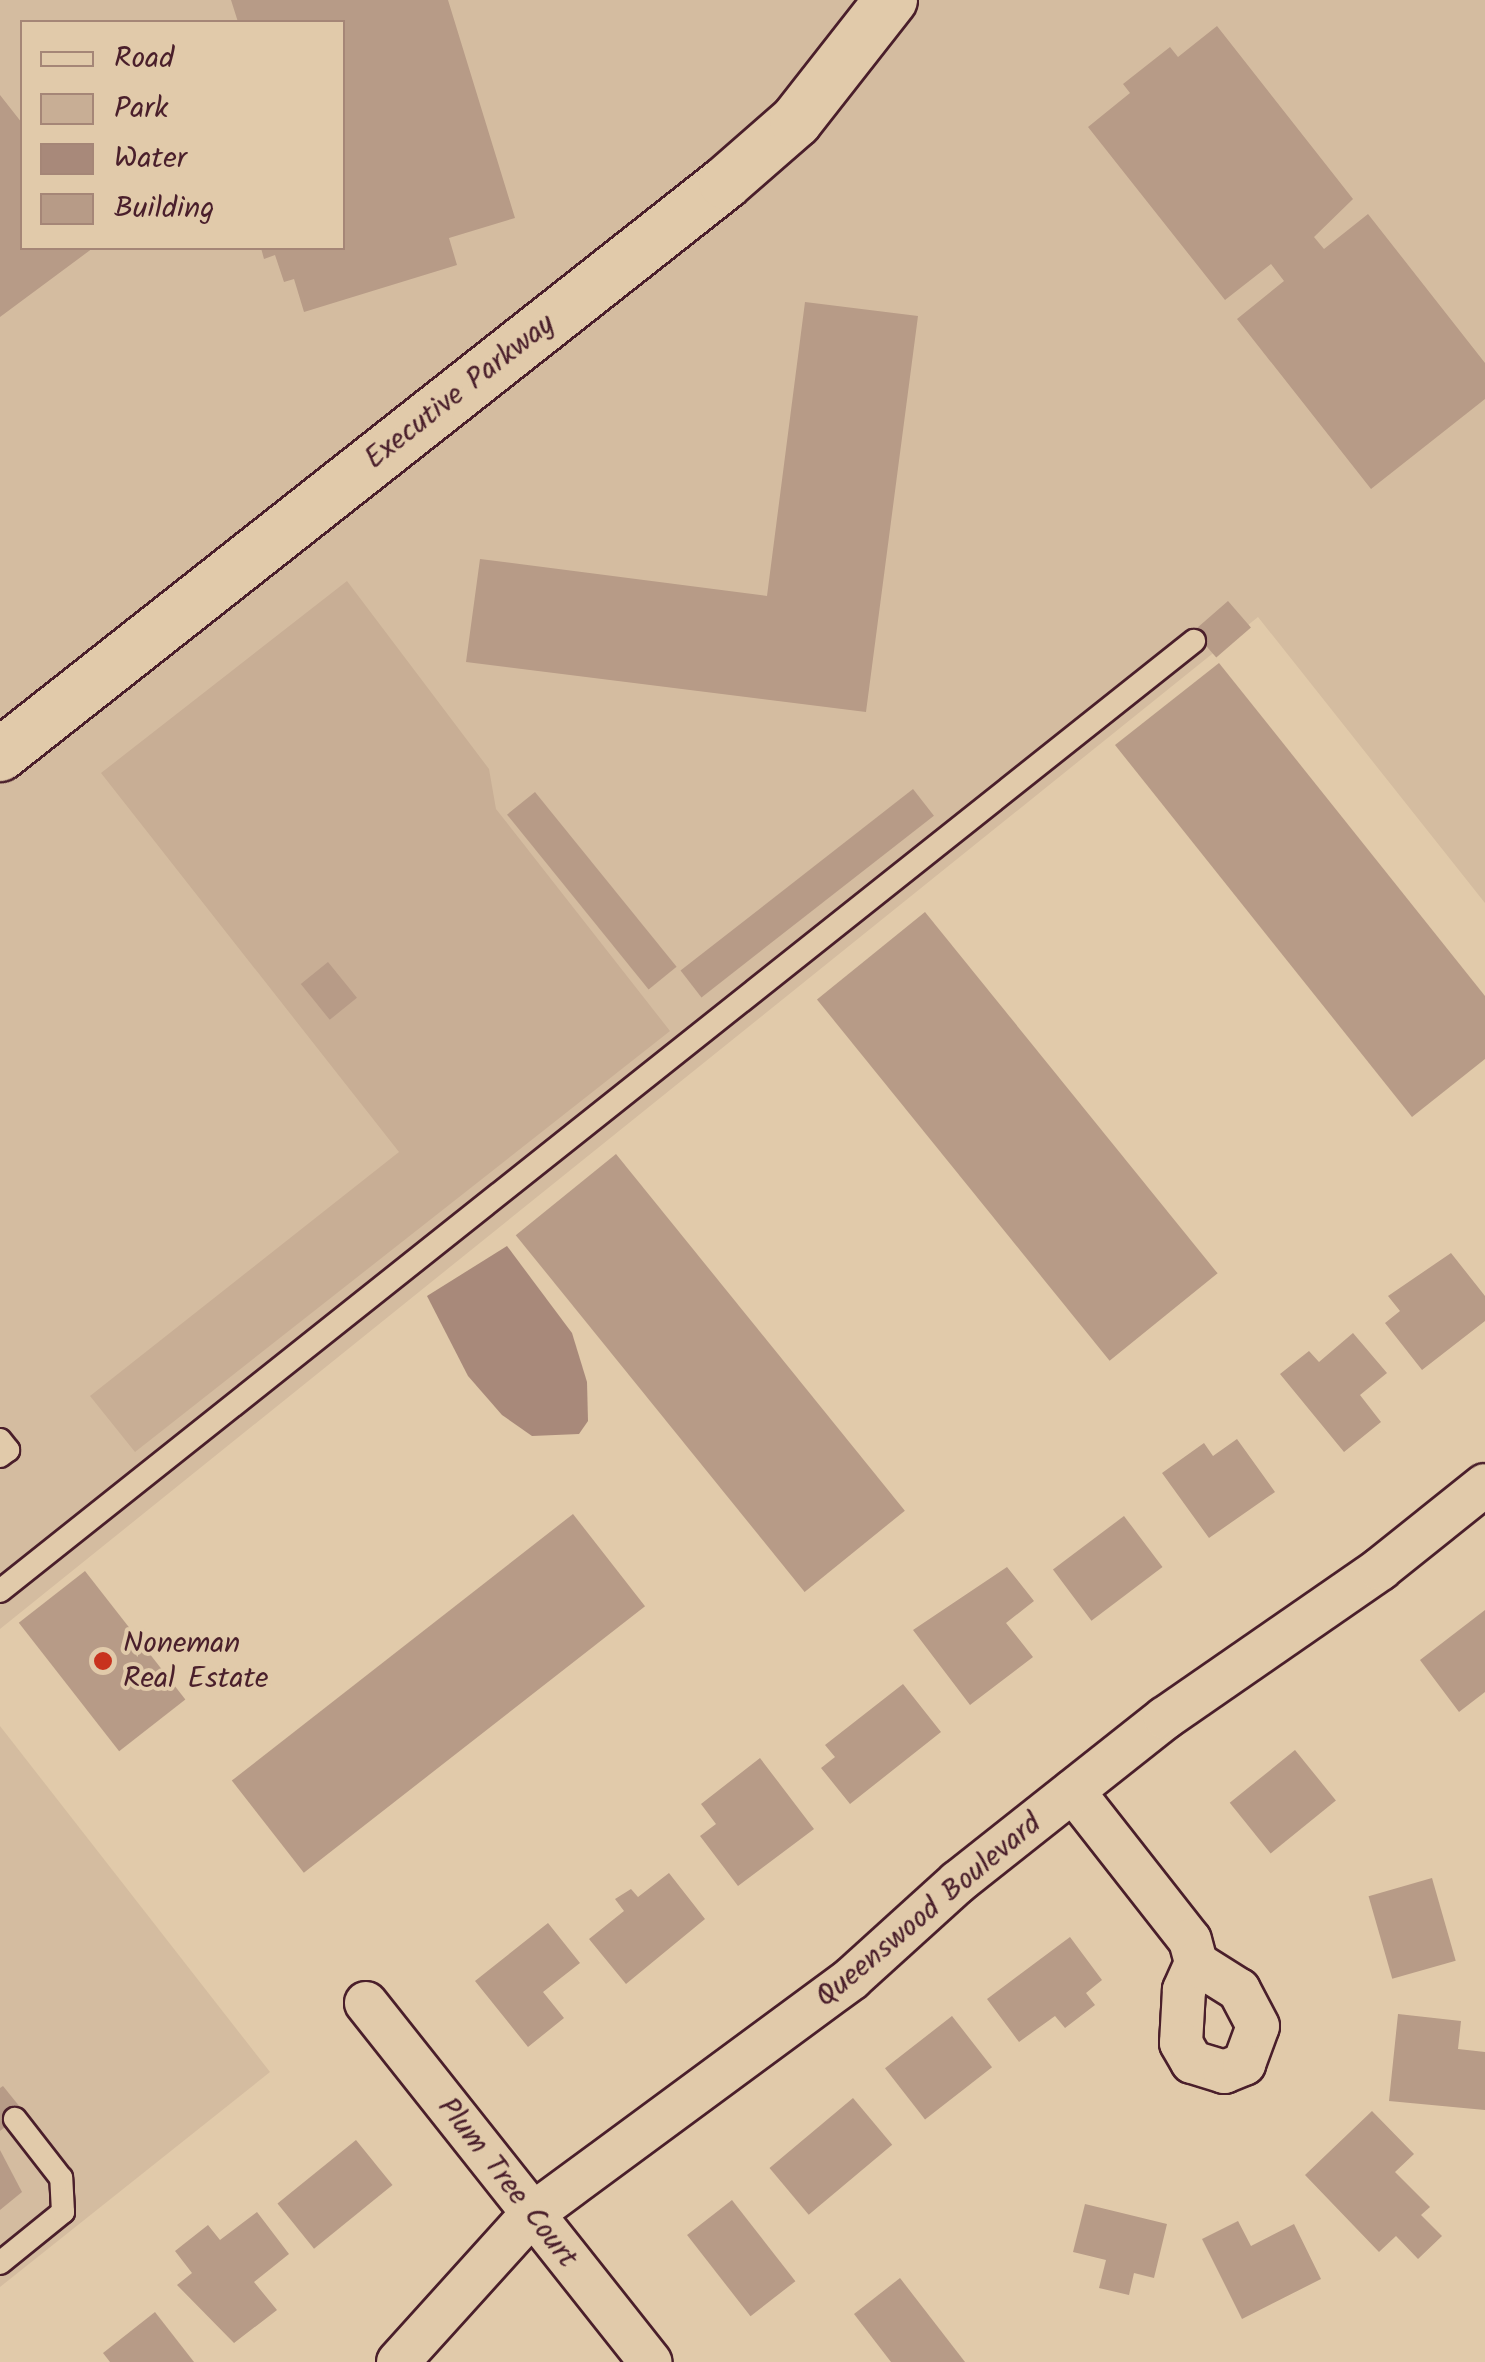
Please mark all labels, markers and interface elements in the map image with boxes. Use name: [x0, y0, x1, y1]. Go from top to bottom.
legend: [20, 20, 345, 250]
text: Road: [114, 35, 174, 83]
text: Park: [114, 85, 168, 133]
text: Water: [114, 135, 187, 183]
text: Building: [114, 185, 214, 233]
street label: Executive Parkway: [358, 307, 562, 477]
place label: Noneman Real Estate: [123, 1626, 269, 1696]
marker: Noneman Real Estate: [92, 1650, 114, 1672]
street label: Queenswood Boulevard: [809, 1806, 1049, 2016]
street label: Plum Tree Court: [429, 2091, 585, 2275]

